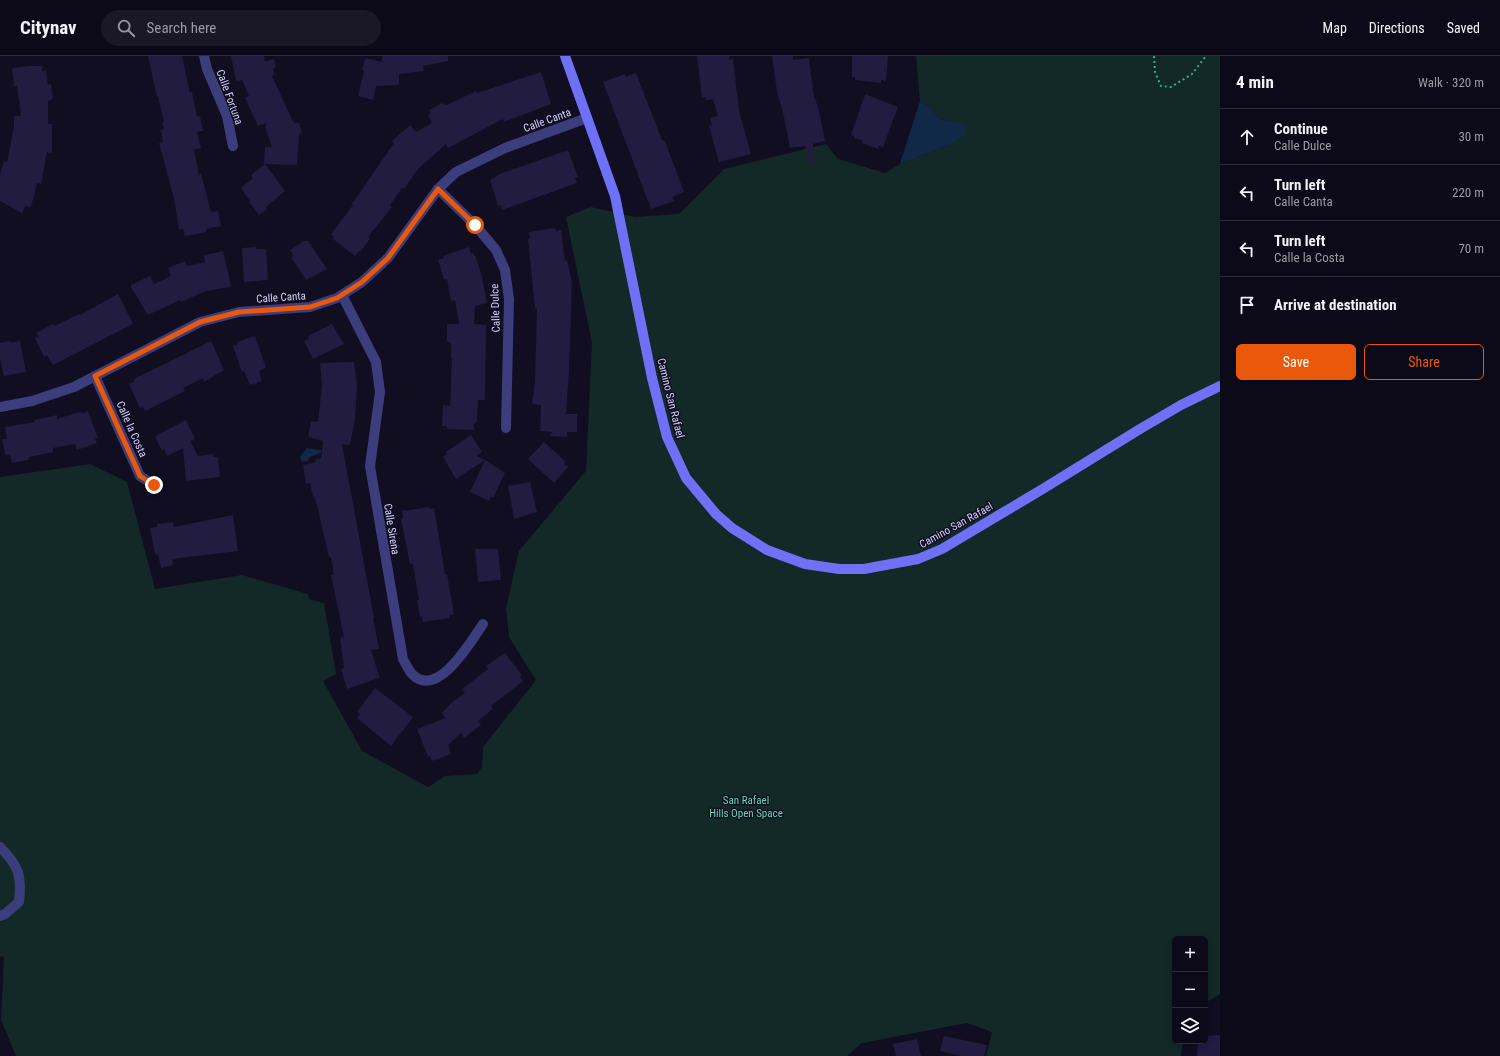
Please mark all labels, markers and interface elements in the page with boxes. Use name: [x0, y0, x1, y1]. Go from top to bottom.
search box: [101, 10, 381, 46]
text: Citynav: [20, 16, 77, 39]
icon: search: [115, 17, 137, 39]
text: Search here: [147, 19, 216, 37]
text: Map: [1323, 20, 1347, 36]
text: Directions: [1369, 20, 1425, 36]
text: Saved: [1447, 20, 1480, 36]
street label: Calle Fortuna: [214, 68, 246, 127]
text: 4 min: [1236, 72, 1274, 92]
text: Walk · 320 m: [1418, 75, 1484, 90]
street label: Calle Canta: [522, 106, 573, 135]
text: Continue: [1274, 120, 1328, 138]
icon: ahead: [1236, 126, 1258, 148]
text: 30 m: [1458, 129, 1484, 144]
text: Calle Dulce: [1274, 138, 1331, 153]
text: Turn left: [1274, 176, 1325, 194]
icon: left: [1236, 182, 1258, 204]
text: 220 m: [1452, 185, 1484, 200]
text: Calle Canta: [1274, 194, 1333, 209]
route start: [466, 216, 484, 234]
text: Turn left: [1274, 232, 1325, 250]
icon: left: [1236, 238, 1258, 260]
text: 70 m: [1458, 241, 1484, 256]
text: Calle la Costa: [1274, 250, 1345, 265]
street label: Calle Dulce: [488, 283, 503, 332]
street label: Calle Canta: [256, 289, 306, 306]
icon: arrive: [1236, 294, 1258, 316]
text: Arrive at destination: [1274, 296, 1397, 314]
button: Save: [1236, 344, 1356, 380]
button: Share: [1364, 344, 1484, 380]
street label: Camino San Rafael: [654, 357, 687, 440]
street label: Calle la Costa: [113, 399, 150, 459]
route end: [145, 476, 163, 494]
street label: Camino San Rafael: [917, 500, 995, 551]
street label: Calle Sirena: [381, 503, 402, 556]
park label: San Rafael Hills Open Space: [709, 794, 783, 820]
map controls: [1172, 936, 1208, 1044]
button: +: [1172, 936, 1208, 972]
button: −: [1172, 972, 1208, 1008]
button: layers: [1172, 1008, 1208, 1044]

